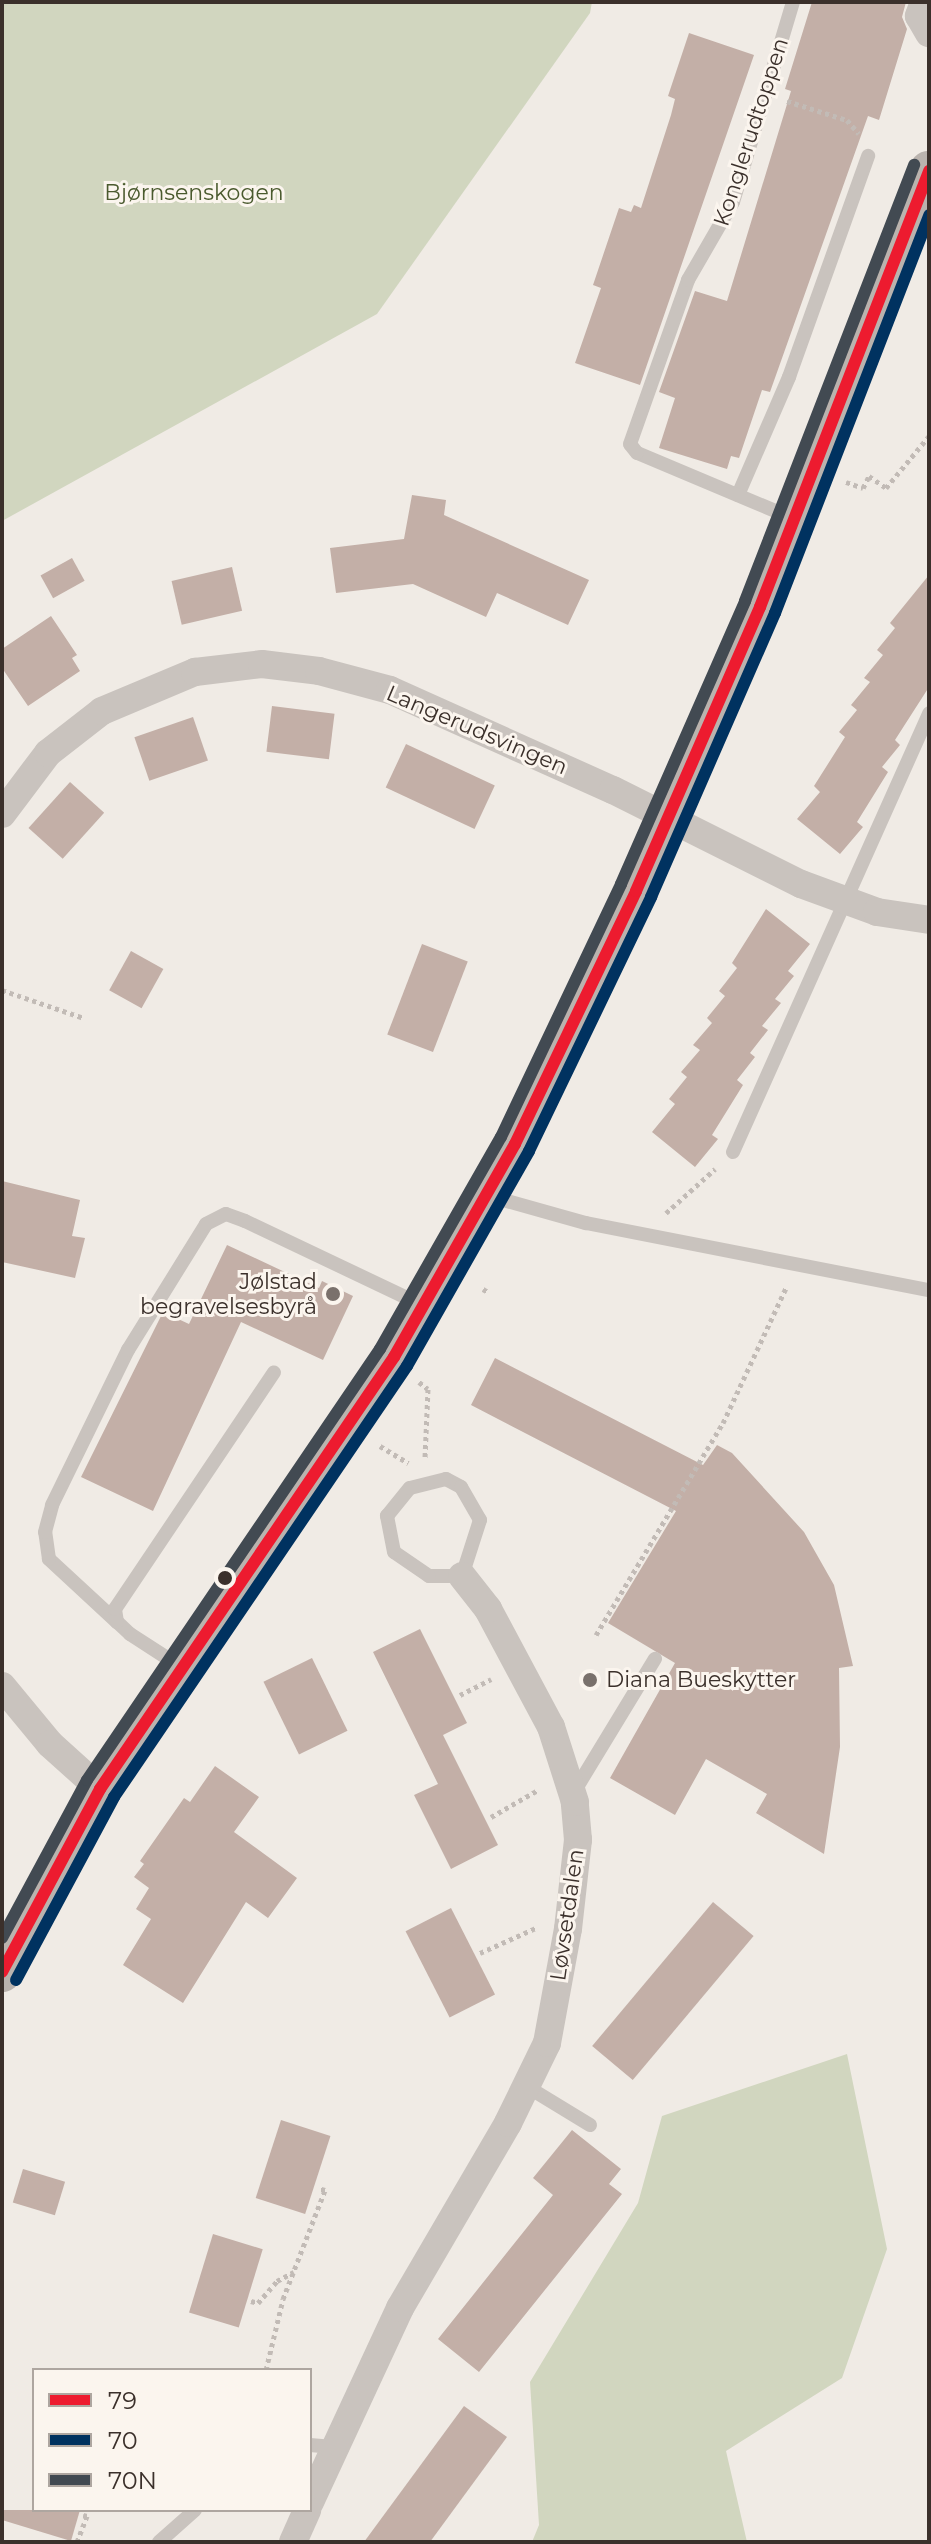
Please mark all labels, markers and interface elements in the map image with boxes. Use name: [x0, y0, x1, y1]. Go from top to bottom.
street label: Konglerudtoppen: [708, 34, 794, 230]
park label: Bjørnsenskogen: [104, 180, 284, 206]
street label: Langerudsvingen: [382, 680, 572, 780]
place label: Jølstad begravelsesbyrå: [140, 1268, 317, 1320]
marker: Jølstad begravelsesbyrå: [324, 1285, 342, 1303]
unlabelled marker: [217, 1570, 233, 1586]
place label: Diana Bueskytter: [606, 1667, 796, 1693]
marker: Diana Bueskytter: [581, 1671, 599, 1689]
street label: Løvsetdalen: [545, 1848, 589, 1982]
legend: [32, 2368, 312, 2512]
text: 79: [108, 2386, 137, 2415]
text: 70: [108, 2426, 138, 2455]
text: 70N: [108, 2466, 157, 2495]

